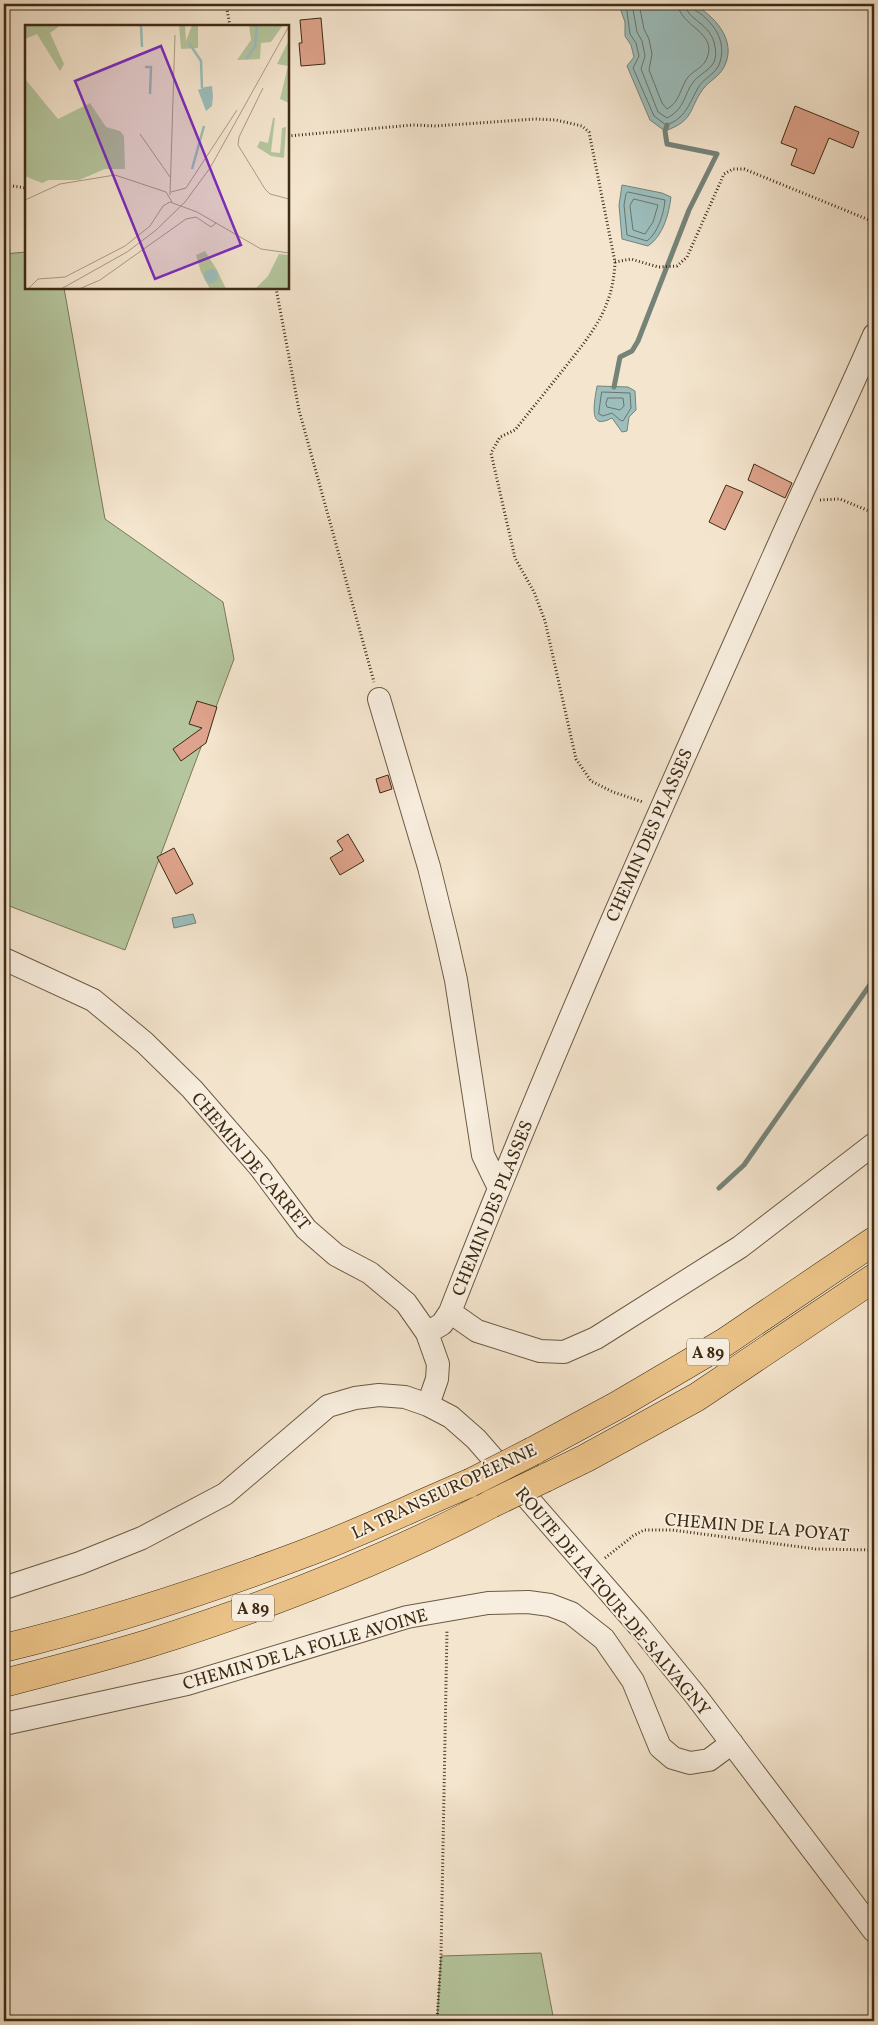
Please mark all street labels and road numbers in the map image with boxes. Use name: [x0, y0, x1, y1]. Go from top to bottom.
street label: CHEMIN DES PLASSES: [601, 745, 700, 926]
street label: CHEMIN DE CARRET: [185, 1087, 315, 1237]
street label: CHEMIN DES PLASSES: [447, 1117, 540, 1300]
road number: A 89: [687, 1338, 729, 1365]
street label: LA TRANSEUROPÉENNE: [348, 1438, 542, 1546]
street label: ROUTE DE LA TOUR-DE-SALVAGNY: [508, 1482, 715, 1722]
street label: CHEMIN DE LA POYAT: [664, 1508, 851, 1549]
road number: A 89: [232, 1595, 274, 1622]
street label: CHEMIN DE LA FOLLE AVOINE: [180, 1603, 431, 1697]

